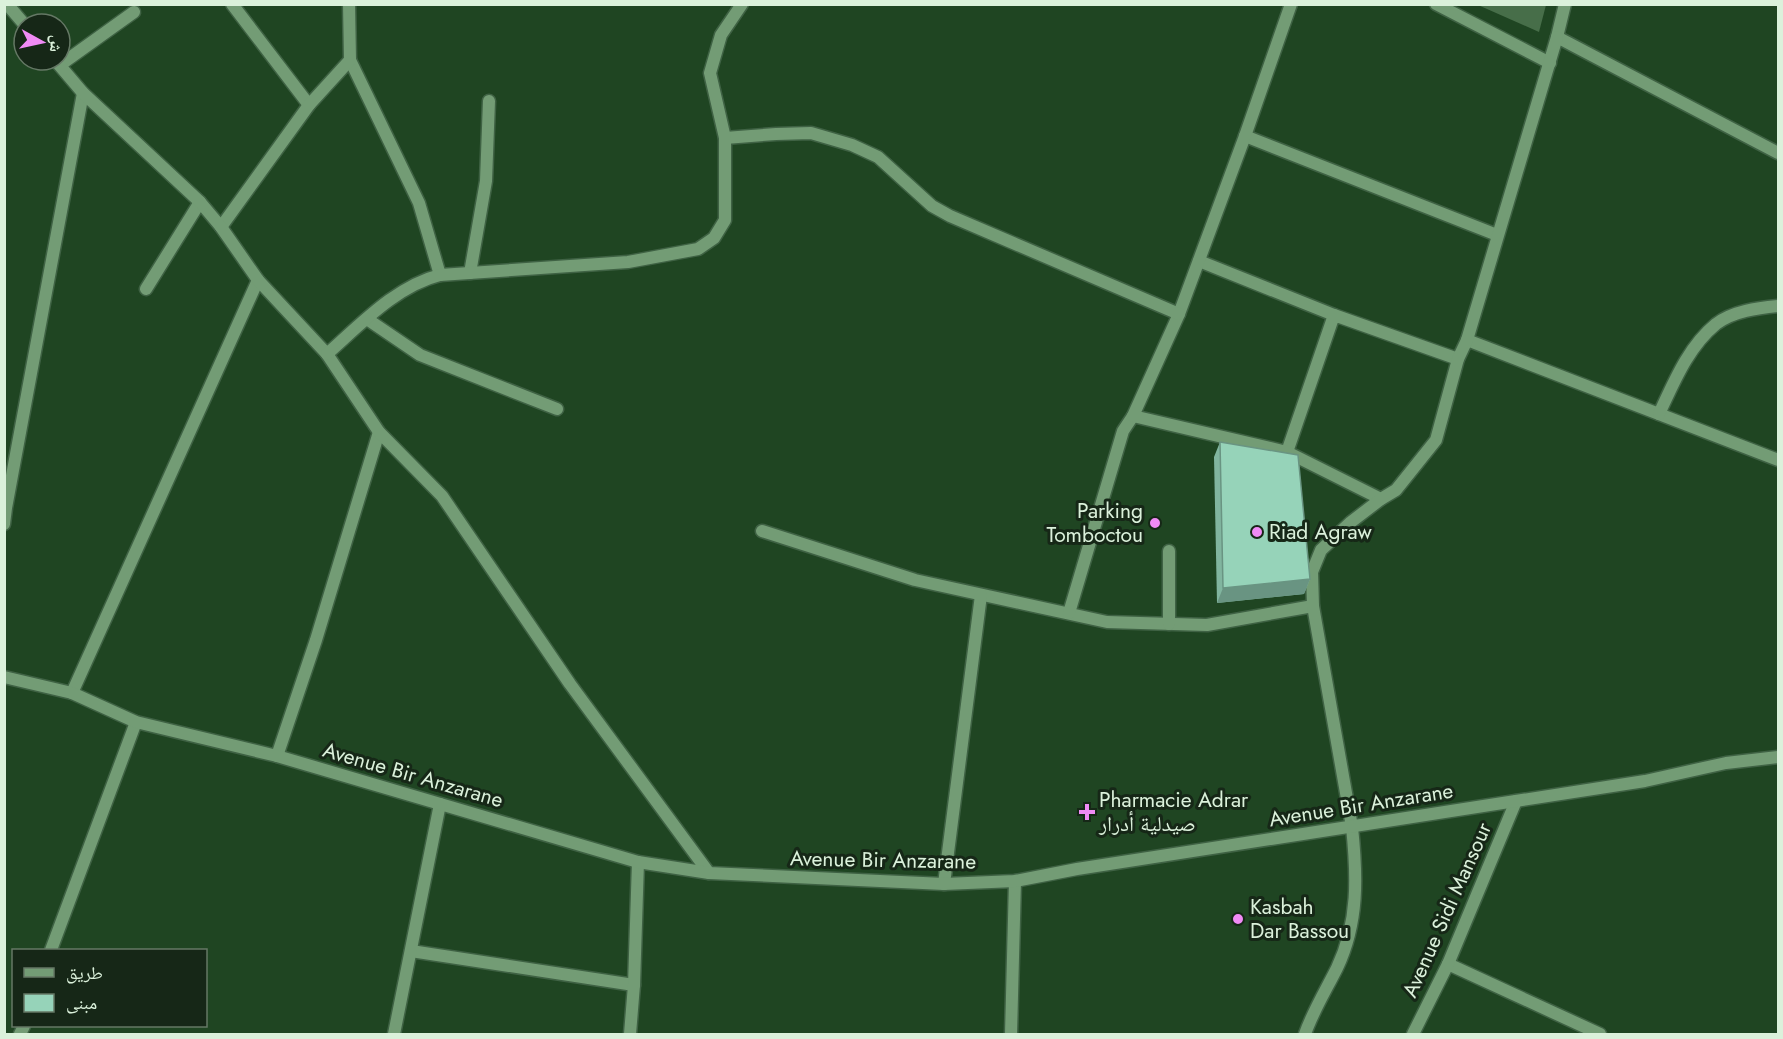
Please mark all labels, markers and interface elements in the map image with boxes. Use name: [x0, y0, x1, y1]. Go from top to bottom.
north arrow: [12, 12, 72, 72]
text: ش: [44, 34, 69, 54]
place label: Parking Tomboctou: [1046, 496, 1143, 550]
marker: Parking Tomboctou: [1148, 516, 1162, 530]
place label: Riad Agraw: [1269, 517, 1373, 547]
marker: Riad Agraw: [1250, 525, 1264, 539]
street label: Avenue Bir Anzarane: [319, 735, 507, 815]
street label: Avenue Bir Anzarane: [1267, 776, 1455, 834]
place label: Pharmacie Adrar صيدلية أدرار: [1098, 785, 1249, 839]
marker: Pharmacie Adrar صيدلية أدرار: [1080, 805, 1094, 819]
street label: Avenue Sidi Mansour: [1395, 817, 1499, 1002]
street label: Avenue Bir Anzarane: [790, 843, 977, 877]
place label: Kasbah Dar Bassou: [1250, 892, 1349, 946]
marker: Kasbah Dar Bassou: [1231, 912, 1245, 926]
legend: [12, 949, 207, 1027]
text: طريق: [66, 960, 103, 986]
text: مبنى: [66, 990, 97, 1016]

